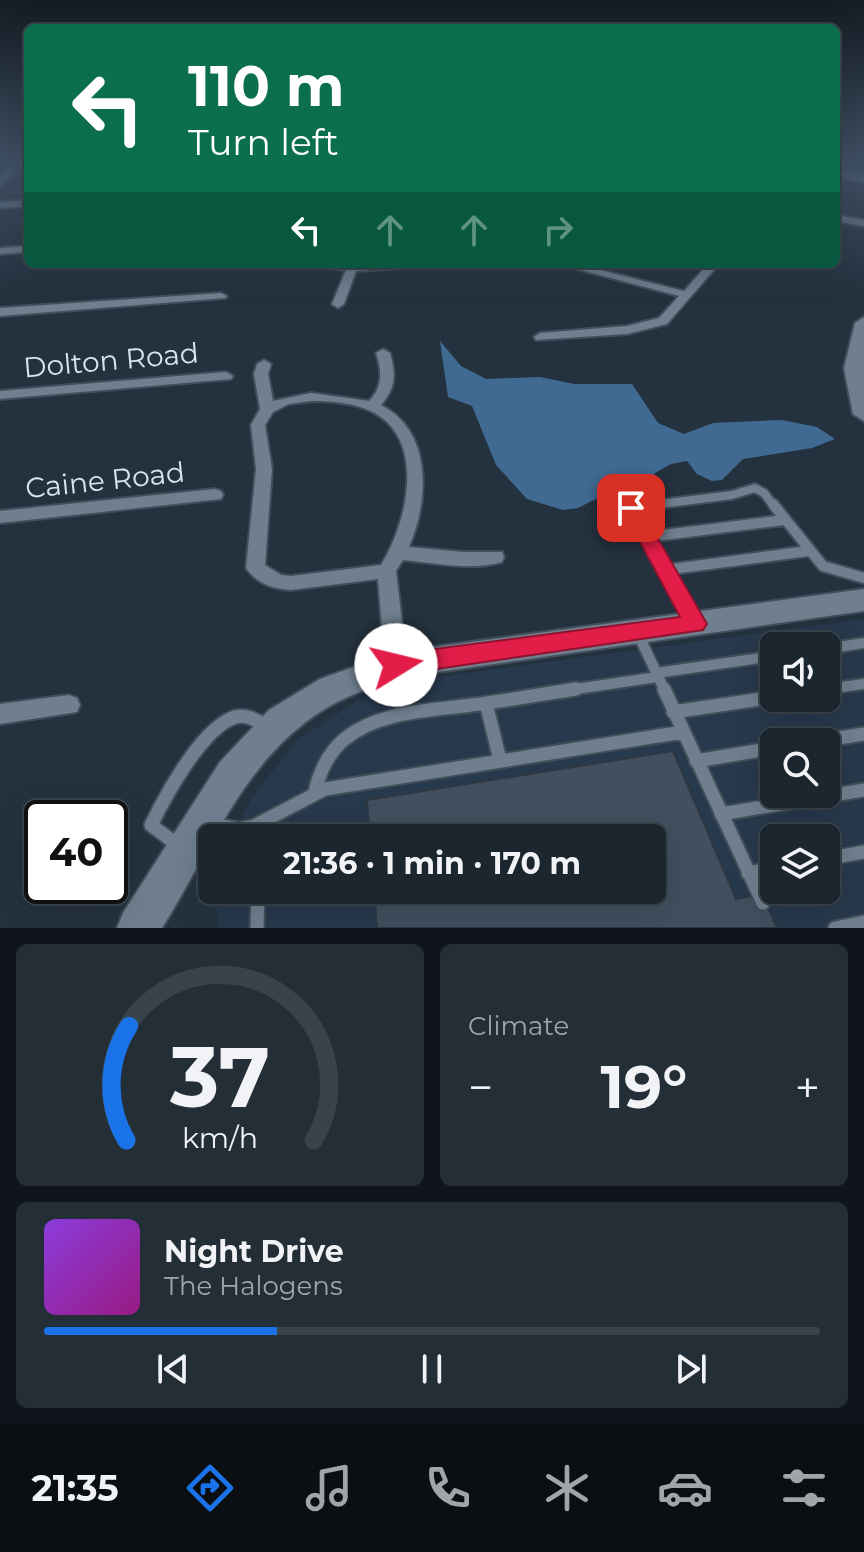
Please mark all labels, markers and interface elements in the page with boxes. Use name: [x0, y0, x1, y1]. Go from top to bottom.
text: 110 m: [188, 52, 345, 120]
icon: left: [56, 56, 160, 160]
text: Turn left: [188, 120, 339, 164]
icon: left: [284, 208, 328, 252]
icon: ahead: [368, 208, 412, 252]
icon: ahead: [452, 208, 496, 252]
icon: right: [536, 208, 580, 252]
street label: Dolton Road: [22, 335, 200, 385]
street label: Caine Road: [24, 455, 186, 505]
pin: [597, 474, 665, 542]
icon: arrive: [609, 486, 653, 530]
position arrow: [354, 623, 438, 707]
map controls: [760, 632, 840, 904]
button: sound: [760, 632, 840, 712]
button: search: [760, 728, 840, 808]
speed limit sign: 40: [24, 800, 128, 904]
button: layers: [760, 824, 840, 904]
text: 21:36 · 1 min · 170 m: [283, 845, 581, 882]
text: Climate: [468, 1010, 569, 1042]
text: 37: [169, 1026, 270, 1128]
text: 19°: [601, 1050, 687, 1123]
text: −: [468, 1060, 493, 1114]
text: +: [795, 1060, 820, 1114]
text: km/h: [182, 1120, 258, 1155]
text: Night Drive: [164, 1233, 344, 1270]
text: The Halogens: [164, 1270, 343, 1302]
icon: previous: [151, 1347, 195, 1391]
icon: pause: [410, 1347, 454, 1391]
icon: next: [669, 1347, 713, 1391]
icon: directions: [182, 1460, 238, 1516]
icon: music: [301, 1460, 357, 1516]
icon: phone: [420, 1460, 476, 1516]
icon: climate: [539, 1460, 595, 1516]
icon: car: [657, 1460, 713, 1516]
icon: filters: [776, 1460, 832, 1516]
text: 21:35: [31, 1466, 119, 1510]

